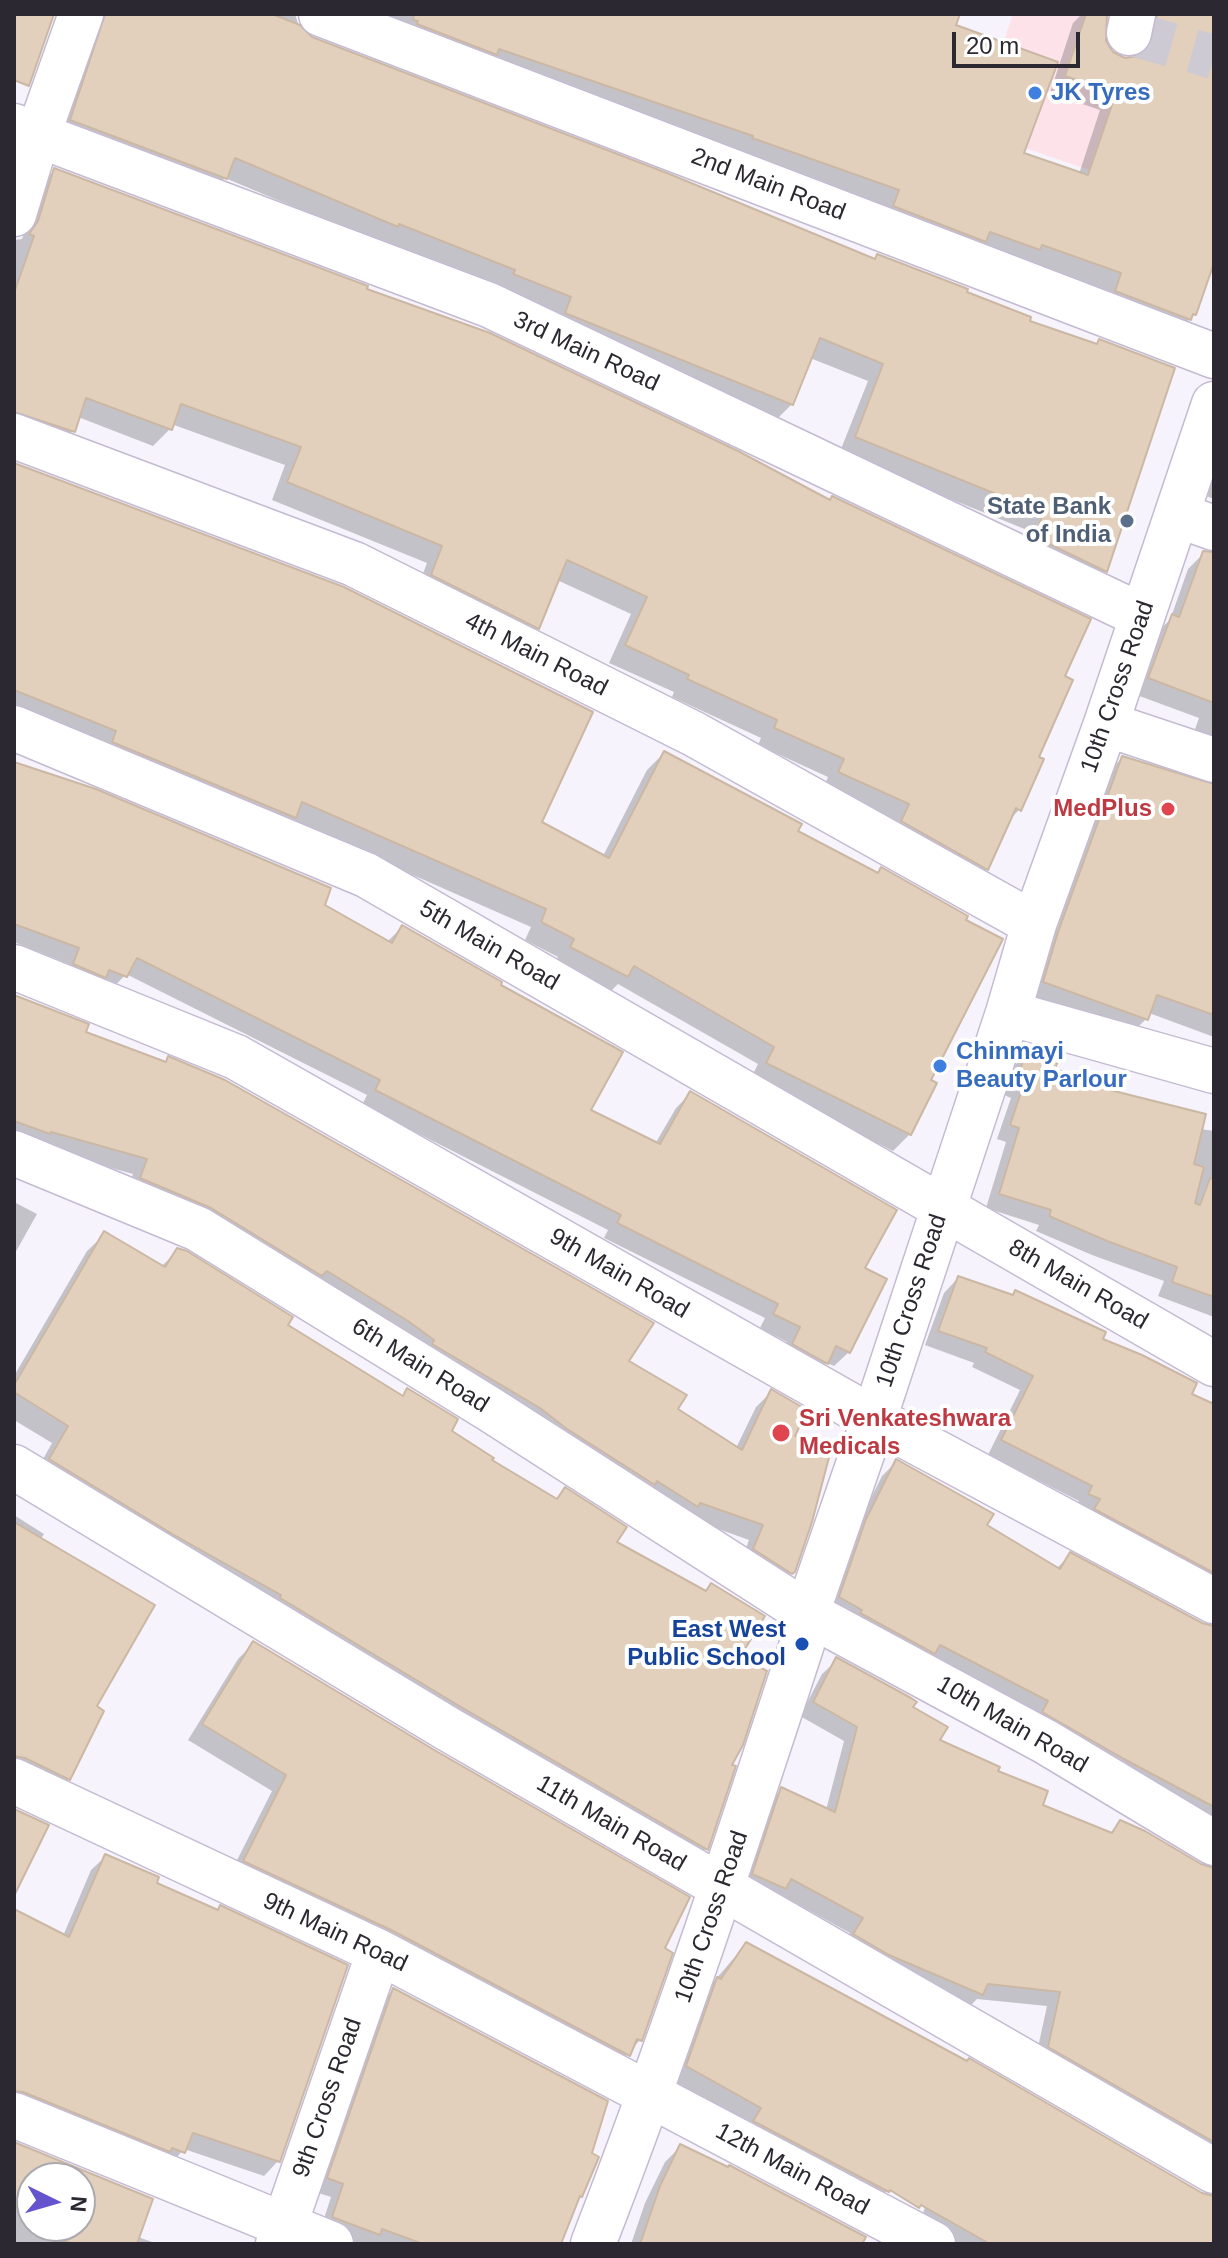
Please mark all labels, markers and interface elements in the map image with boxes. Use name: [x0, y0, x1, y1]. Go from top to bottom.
scale bar: [956, 16, 1084, 66]
text: 20 m: [966, 32, 1019, 59]
place label: JK Tyres: [1051, 79, 1151, 107]
marker: JK Tyres: [1026, 84, 1044, 102]
street label: 2nd Main Road: [687, 142, 849, 228]
street label: 3rd Main Road: [509, 306, 663, 398]
place label: State Bank of India: [987, 493, 1111, 549]
marker: State Bank of India: [1118, 512, 1136, 530]
street label: 10th Cross Road: [1075, 597, 1161, 777]
street label: 4th Main Road: [460, 607, 612, 703]
place label: MedPlus: [1053, 795, 1152, 823]
marker: MedPlus: [1159, 800, 1177, 818]
street label: 5th Main Road: [414, 895, 564, 997]
place label: Chinmayi Beauty Parlour: [956, 1038, 1127, 1094]
marker: Chinmayi Beauty Parlour: [931, 1057, 949, 1075]
street label: 10th Cross Road: [870, 1211, 954, 1391]
street label: 9th Main Road: [544, 1223, 694, 1325]
street label: 8th Main Road: [1003, 1234, 1153, 1336]
street label: 6th Main Road: [346, 1312, 494, 1420]
place label: Sri Venkateshwara Medicals: [799, 1405, 1011, 1461]
marker: Sri Venkateshwara Medicals: [770, 1422, 792, 1444]
place label: East West Public School: [627, 1616, 786, 1672]
marker: East West Public School: [793, 1635, 811, 1653]
street label: 10th Main Road: [931, 1670, 1093, 1780]
street label: 11th Main Road: [531, 1770, 691, 1878]
street label: 10th Cross Road: [669, 1827, 755, 2007]
street label: 9th Main Road: [258, 1887, 412, 1979]
street label: 9th Cross Road: [287, 2014, 369, 2182]
street label: 12th Main Road: [710, 2118, 874, 2222]
north arrow: [16, 2162, 96, 2242]
text: N: [65, 2195, 92, 2213]

